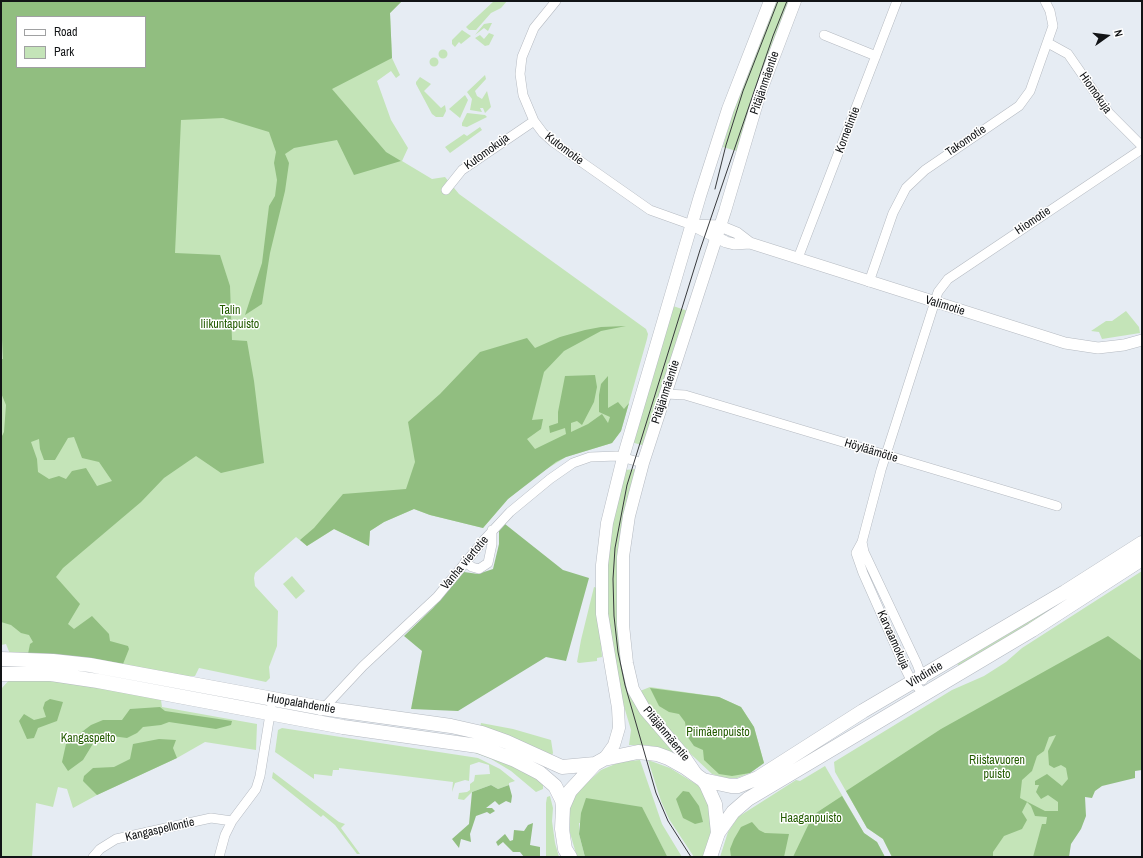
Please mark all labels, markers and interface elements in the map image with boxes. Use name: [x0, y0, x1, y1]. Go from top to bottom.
legend: [16, 16, 146, 68]
north arrow: [1087, 16, 1127, 56]
text: Road: [54, 24, 78, 40]
text: N: [1111, 28, 1126, 38]
text: Park: [54, 44, 74, 60]
street label: Pitäjänmäentie: [747, 49, 783, 117]
street label: Hiomokuja: [1076, 70, 1114, 116]
street label: Kornetintie: [833, 105, 863, 155]
street label: Takomotie: [943, 122, 989, 160]
street label: Kutomotie: [542, 130, 586, 168]
street label: Kutomokuja: [462, 131, 512, 173]
street label: Hiomotie: [1012, 204, 1054, 238]
street label: Valimotie: [923, 293, 967, 319]
park label: Talin liikuntapuisto: [201, 304, 259, 332]
street label: Pitäjänmäentie: [649, 358, 683, 426]
street label: Höyläämötie: [842, 436, 900, 466]
street label: Vanha viertotie: [438, 533, 492, 593]
street label: Karvaamokuja: [874, 608, 912, 672]
street label: Vihdintie: [904, 659, 946, 691]
street label: Huopalahdentie: [266, 691, 336, 717]
street label: Pitäjänmäentie: [640, 704, 692, 764]
park label: Piimäenpuisto: [686, 726, 750, 740]
park label: Kangaspelto: [61, 732, 115, 746]
park label: Riistavuoren puisto: [969, 754, 1025, 782]
park label: Haaganpuisto: [780, 812, 842, 826]
street label: Kangaspellontie: [124, 815, 196, 845]

